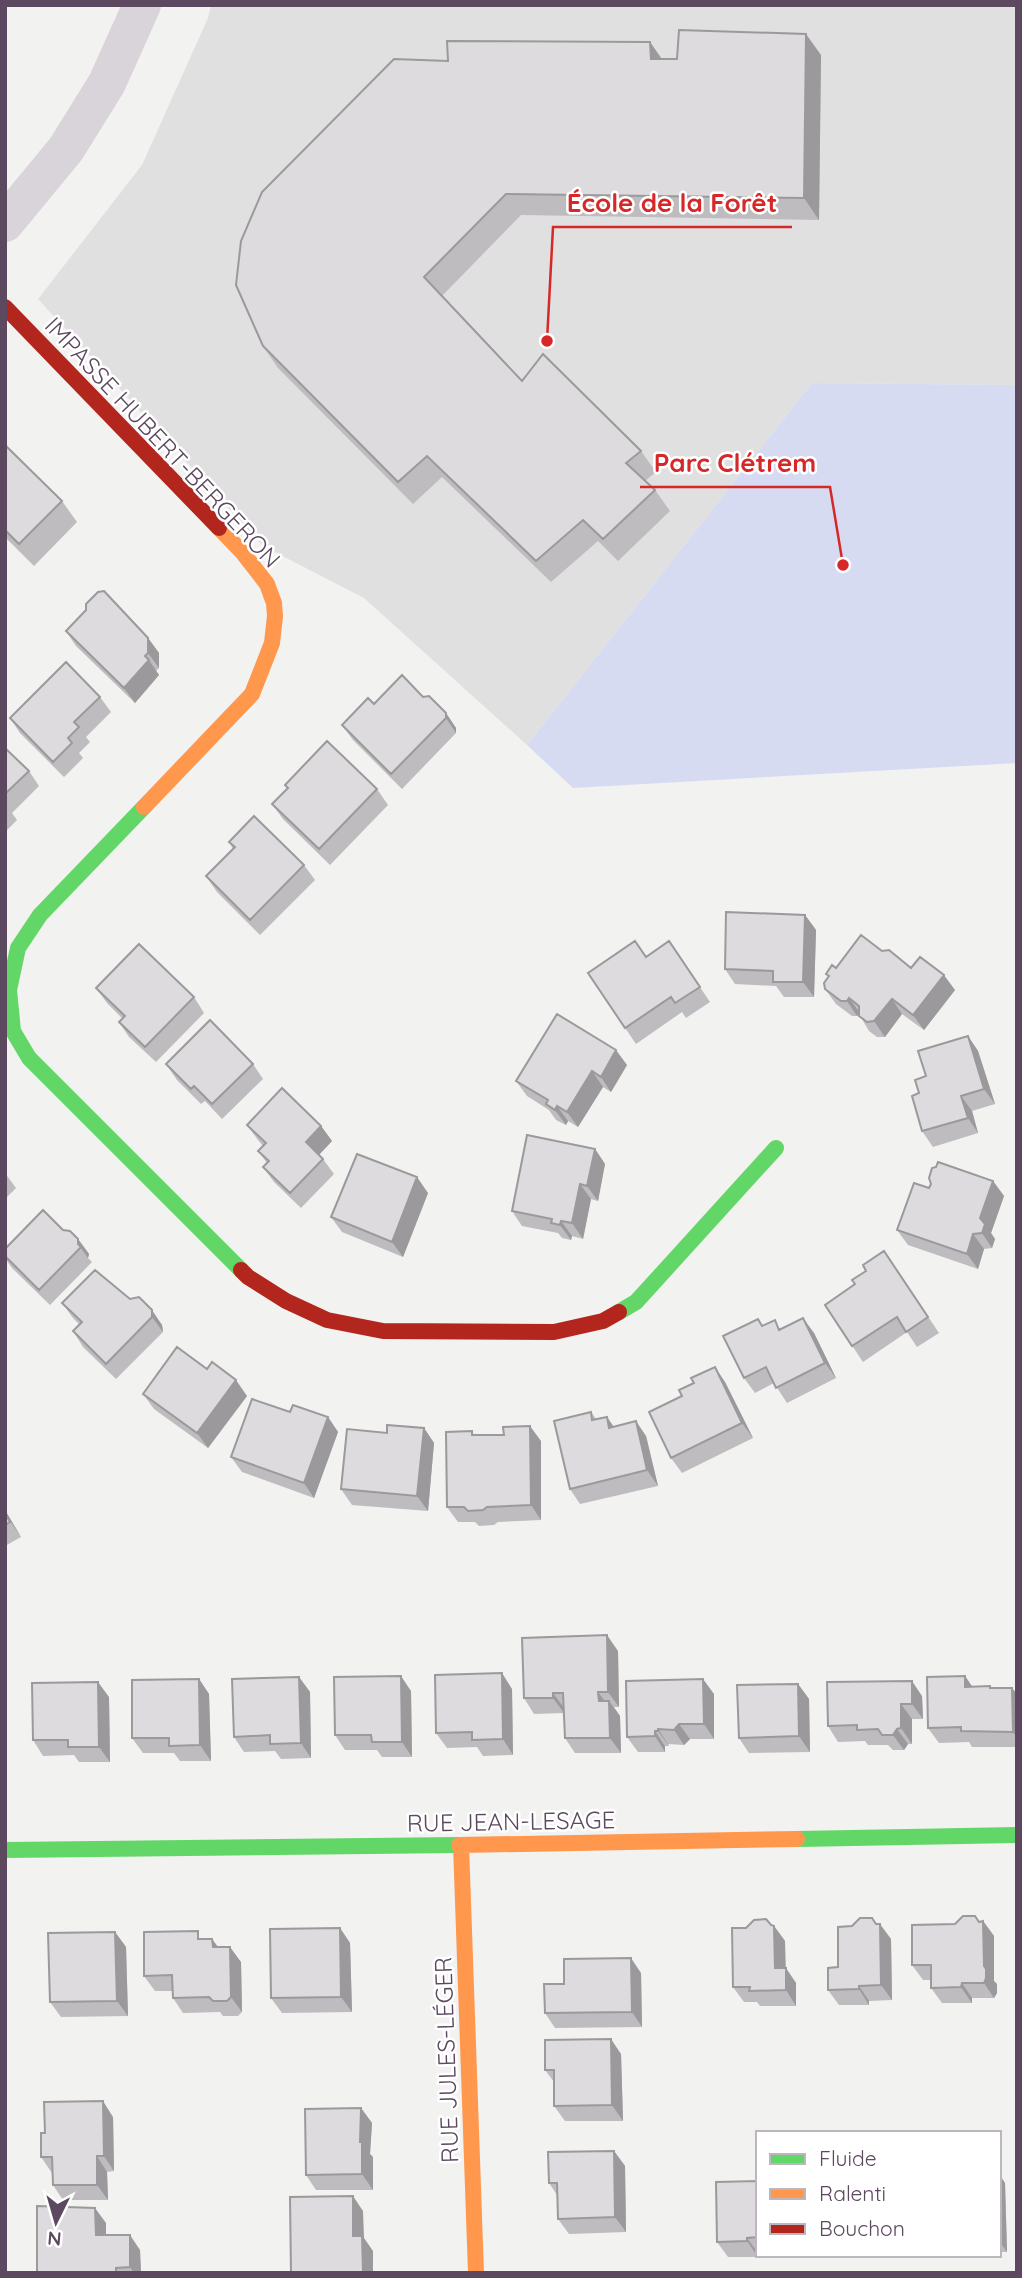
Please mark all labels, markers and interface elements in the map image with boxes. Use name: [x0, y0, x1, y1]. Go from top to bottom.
callout: École de la Forêt: [553, 180, 792, 227]
text: École de la Forêt: [567, 186, 777, 219]
street label: IMPASSE HUBERT-BERGERON: [39, 310, 287, 574]
callout: Parc Clétrem: [640, 440, 830, 487]
text: Parc Clétrem: [654, 446, 816, 479]
street label: RUE JEAN-LESAGE: [406, 1804, 616, 1838]
street label: RUE JULES-LÉGER: [427, 1956, 465, 2164]
legend: [756, 2131, 1001, 2257]
text: Fluide: [819, 2145, 877, 2171]
text: Ralenti: [819, 2180, 886, 2206]
north arrow: [21, 2187, 91, 2257]
text: Bouchon: [819, 2215, 905, 2241]
text: N: [47, 2226, 63, 2251]

